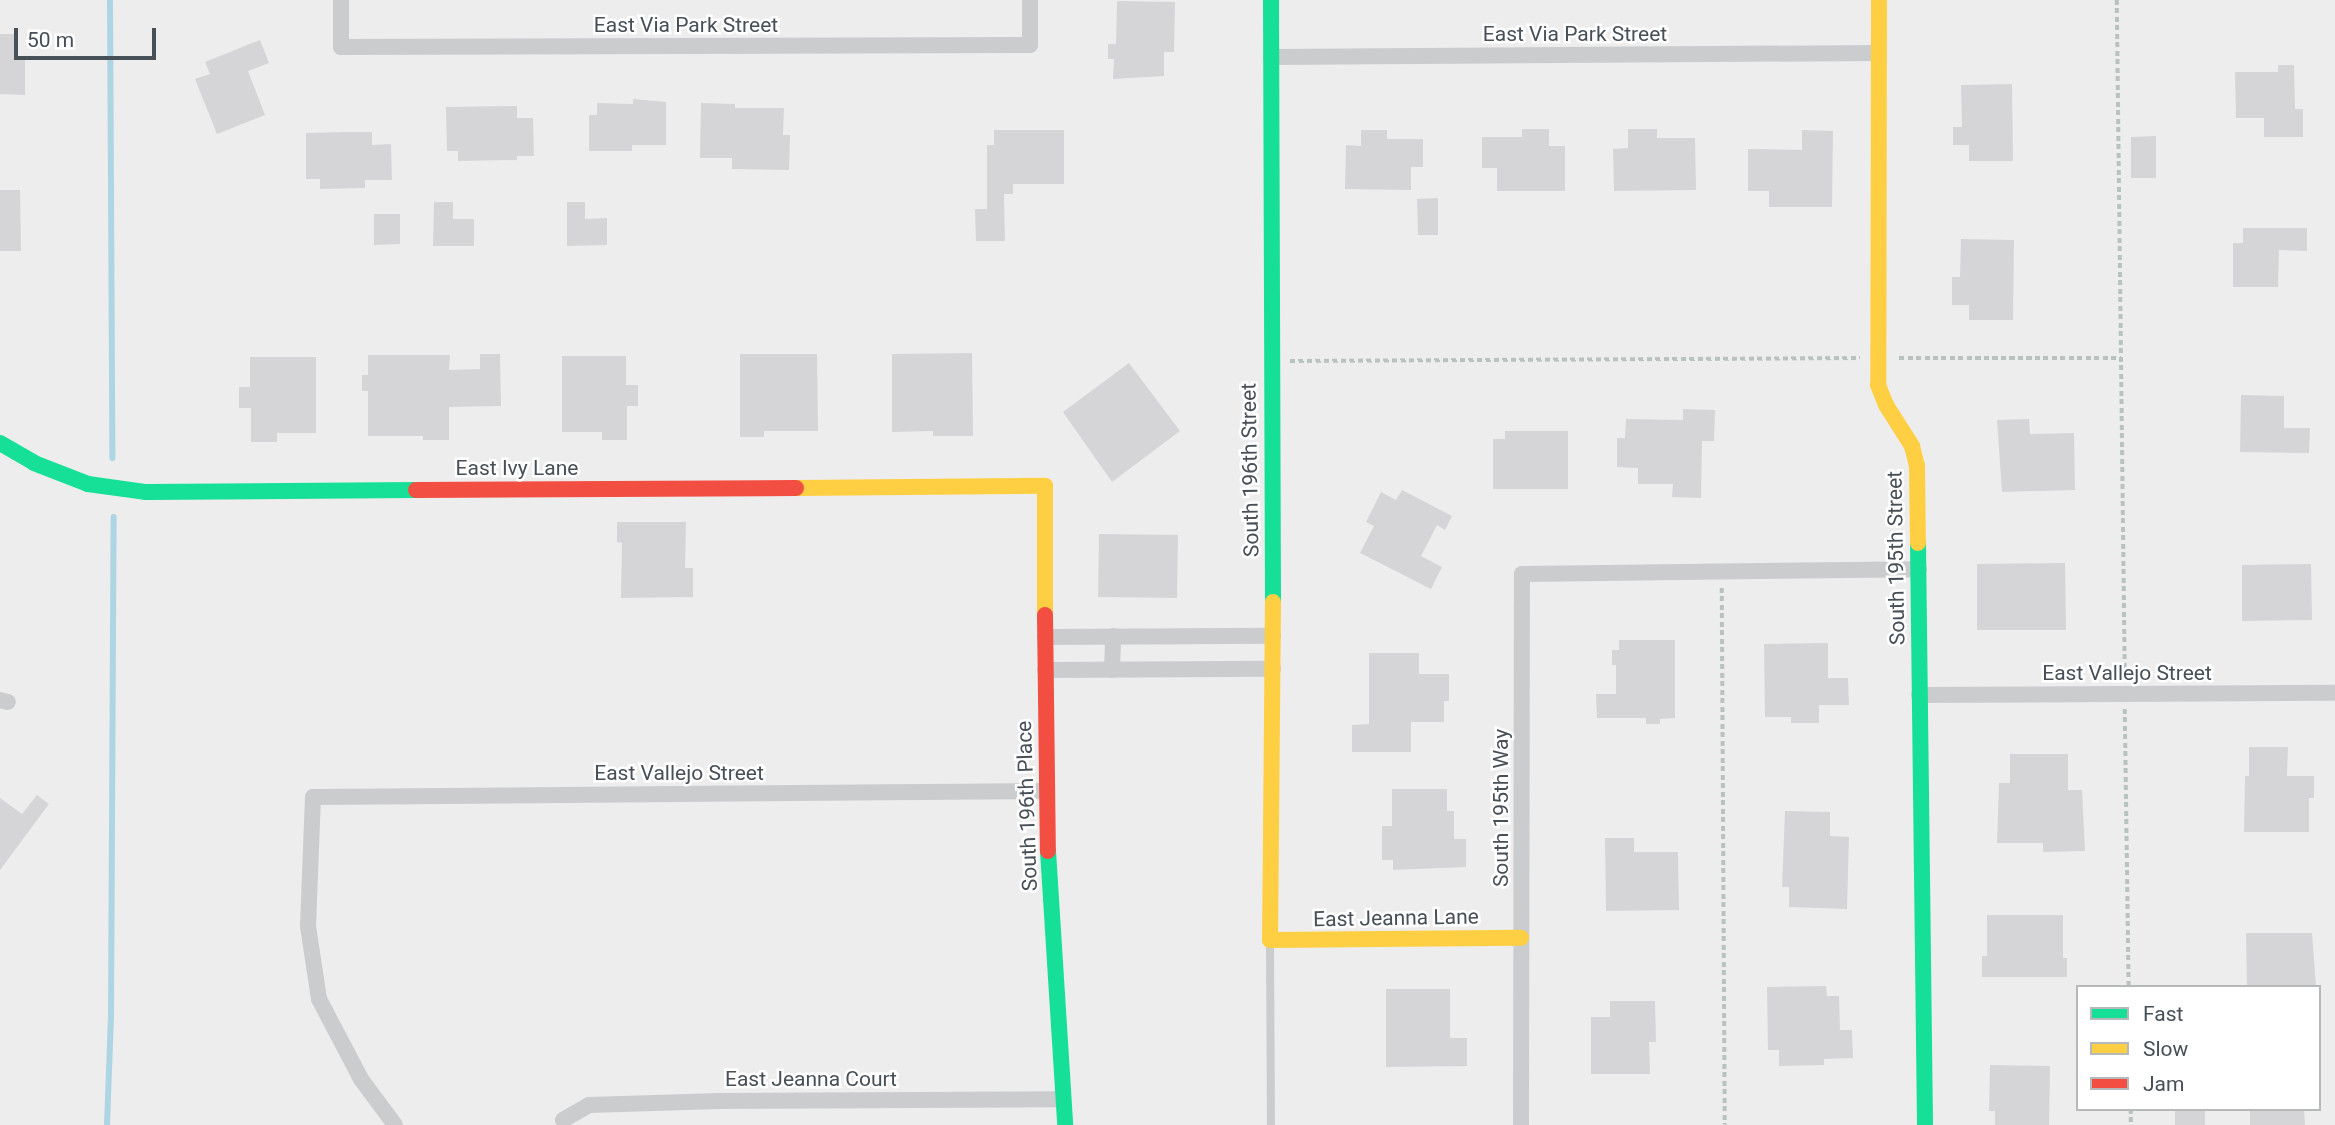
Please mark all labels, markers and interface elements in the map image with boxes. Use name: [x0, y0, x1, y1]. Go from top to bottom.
street label: East Via Park Street: [594, 12, 778, 38]
scale bar: [18, 14, 159, 58]
street label: East Via Park Street: [1483, 21, 1667, 47]
text: 50 m: [27, 28, 74, 52]
street label: South 196th Street: [1236, 383, 1264, 557]
street label: East Ivy Lane: [456, 455, 578, 481]
street label: South 195th Street: [1882, 471, 1910, 645]
street label: East Vallejo Street: [2042, 660, 2212, 686]
street label: South 196th Place: [1011, 720, 1043, 892]
street label: South 195th Way: [1488, 729, 1514, 887]
street label: East Vallejo Street: [594, 760, 764, 786]
street label: East Jeanna Lane: [1313, 904, 1479, 932]
legend: [2076, 985, 2321, 1111]
text: Fast: [2143, 1002, 2183, 1026]
text: Slow: [2143, 1037, 2188, 1061]
street label: East Jeanna Court: [725, 1066, 897, 1092]
text: Jam: [2143, 1072, 2184, 1096]

